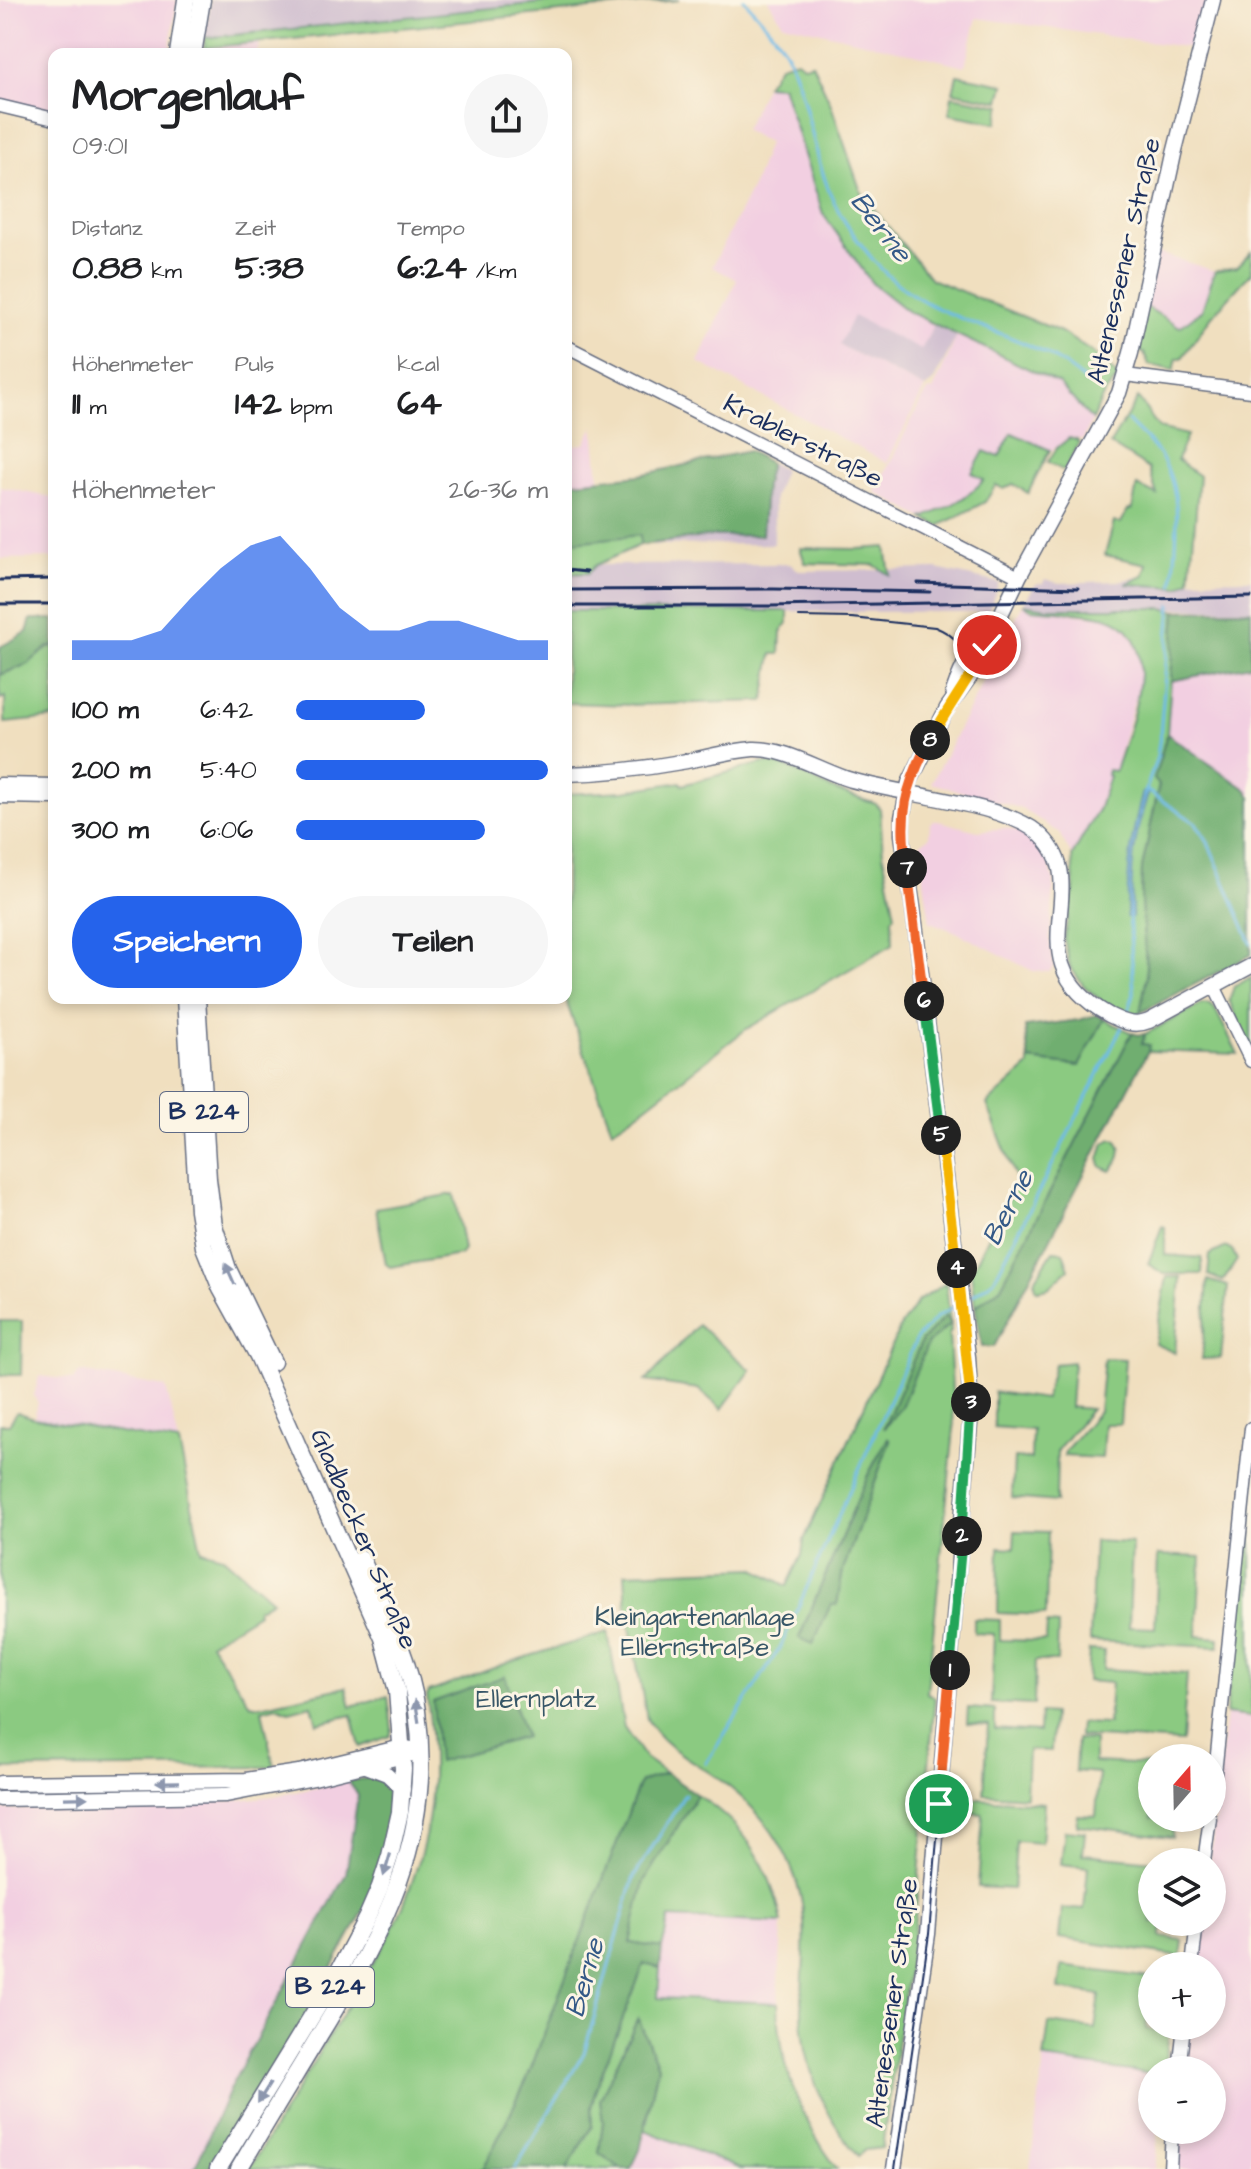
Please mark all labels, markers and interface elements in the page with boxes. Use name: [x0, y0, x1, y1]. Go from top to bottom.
text: Morgenlauf: [72, 67, 304, 128]
button: share: [464, 74, 548, 158]
text: 09:01: [72, 128, 127, 164]
street label: Altenessener Straße: [1078, 134, 1170, 388]
water label: Berne: [841, 184, 922, 272]
text: Distanz: [72, 213, 143, 244]
text: Zeit: [235, 213, 276, 244]
text: Tempo: [397, 213, 465, 244]
text: 0.88: [72, 244, 142, 292]
text: 5:38: [235, 244, 304, 292]
text: 6:24: [397, 244, 467, 292]
text: km: [142, 256, 182, 287]
text: /km: [467, 256, 516, 287]
text: Höhenmeter: [72, 349, 193, 380]
text: Puls: [235, 349, 274, 380]
text: kcal: [397, 349, 439, 380]
text: 11: [72, 380, 81, 428]
text: 142: [235, 380, 282, 428]
text: 64: [397, 380, 442, 428]
street label: Krablerstraße: [717, 385, 889, 497]
text: m: [81, 392, 107, 423]
text: bpm: [282, 392, 332, 423]
text: Höhenmeter: [72, 472, 216, 508]
text: 26–36 m: [449, 472, 548, 508]
pin: [953, 611, 1021, 679]
icon: check: [965, 623, 1009, 667]
text: 100 m: [72, 692, 139, 728]
text: 6:42: [200, 692, 253, 728]
pin: 8: [910, 720, 950, 760]
text: 8: [923, 724, 937, 755]
text: 200 m: [72, 752, 150, 788]
text: 5:40: [200, 752, 257, 788]
text: 300 m: [72, 812, 149, 848]
text: 6:06: [200, 812, 253, 848]
pin: 7: [887, 848, 927, 888]
text: 7: [900, 852, 914, 883]
button: Speichern: [72, 896, 302, 988]
button: Teilen: [318, 896, 548, 988]
pin: 6: [904, 981, 944, 1021]
text: 6: [917, 985, 931, 1016]
road number: B 224: [160, 1092, 248, 1132]
pin: 5: [921, 1115, 961, 1155]
text: 5: [933, 1119, 949, 1150]
water label: Berne: [973, 1162, 1044, 1252]
pin: 4: [937, 1248, 977, 1288]
text: 4: [950, 1252, 964, 1283]
one-way arrow: [224, 1262, 237, 1286]
pin: 3: [951, 1382, 991, 1422]
text: 3: [965, 1386, 977, 1417]
street label: Gladbecker Straße: [301, 1423, 427, 1655]
pin: 2: [942, 1516, 982, 1556]
text: 2: [956, 1520, 968, 1551]
park label: Kleingartenanlage Ellernstraße: [595, 1599, 795, 1665]
pin: 1: [930, 1650, 970, 1690]
text: 1: [949, 1654, 951, 1685]
park label: Ellernplatz: [476, 1681, 596, 1717]
one-way arrow: [410, 1698, 422, 1723]
north arrow: [1138, 1744, 1226, 1832]
map controls: [1138, 1744, 1226, 2144]
pin: [905, 1770, 973, 1838]
one-way arrow: [155, 1776, 180, 1789]
icon: arrive: [917, 1782, 961, 1826]
one-way arrow: [64, 1792, 89, 1804]
button: layers: [1138, 1848, 1226, 1936]
one-way arrow: [380, 1853, 393, 1877]
street label: Altenessener Straße: [857, 1876, 927, 2130]
water label: Berne: [555, 1933, 615, 2022]
button: +: [1138, 1952, 1226, 2040]
road number: B 224: [286, 1967, 374, 2007]
button: −: [1138, 2056, 1226, 2144]
one-way arrow: [258, 2082, 272, 2104]

